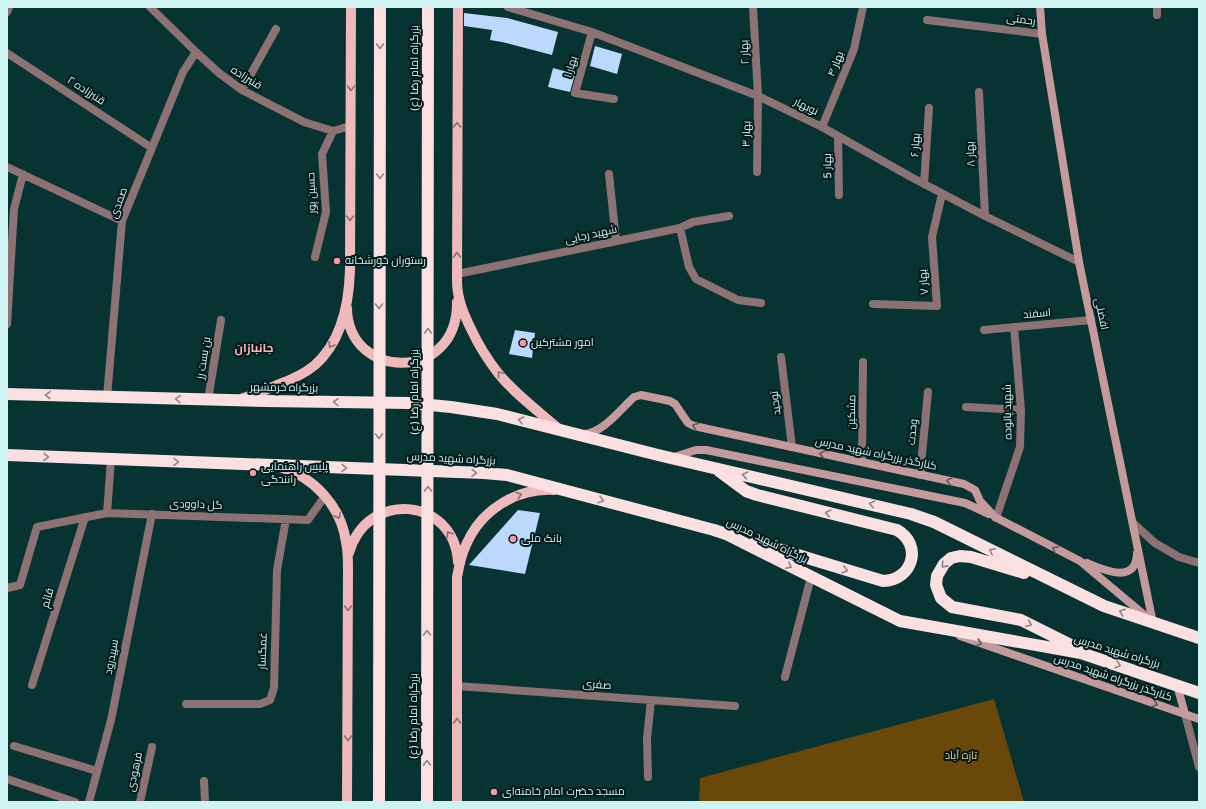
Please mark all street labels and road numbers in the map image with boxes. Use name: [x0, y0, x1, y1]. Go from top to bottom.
street label: رحمتی: [1006, 11, 1037, 29]
street label: بزرگراه امام رضا (ع): [408, 25, 422, 111]
street label: بهار ۲: [737, 39, 753, 65]
street label: بهار ۴: [825, 49, 847, 79]
street label: بهار ۱: [561, 54, 581, 80]
street label: قنبرزاده: [228, 63, 264, 93]
street label: قنبرزاده ۲: [64, 74, 108, 108]
street label: نوبهار: [791, 95, 821, 119]
street label: بهار ۳: [740, 121, 754, 147]
street label: بهار ۶: [908, 132, 924, 157]
street label: بهار ۸: [963, 141, 979, 167]
street label: بهار 5: [821, 153, 835, 179]
street label: حسین پور: [304, 172, 320, 215]
street label: صمدی: [107, 185, 131, 221]
street label: شهید رجایی: [564, 223, 618, 247]
street label: بهار ۷: [916, 269, 932, 295]
street label: افضلی: [1091, 297, 1111, 331]
street label: اسفند: [1022, 306, 1052, 322]
street label: بن بست رز: [194, 336, 214, 381]
street label: بزرگراه امام رضا (ع): [408, 349, 422, 435]
street label: بزرگراه خرمشهر: [249, 380, 318, 396]
street label: شهید پالوده: [1001, 384, 1015, 440]
street label: توحید: [768, 390, 784, 416]
street label: مشکین: [845, 395, 859, 429]
street label: وحدت: [905, 418, 921, 446]
street label: کنارگذر بزرگراه شهید مدرس: [814, 434, 938, 474]
street label: بزرگراه شهید مدرس: [406, 450, 496, 468]
street label: گل داوودی: [169, 497, 223, 513]
street label: بزرگراه شهید مدرس: [724, 515, 810, 567]
street label: قائم: [38, 586, 58, 610]
street label: غمگسار: [255, 632, 271, 671]
street label: بزرگراه شهید مدرس: [1072, 632, 1162, 672]
street label: سپیدرود: [102, 638, 122, 676]
street label: کنارگذر بزرگراه شهید مدرس: [1052, 651, 1174, 705]
street label: بزرگراه امام رضا (ع): [407, 673, 421, 759]
street label: صفری: [582, 677, 612, 693]
street label: فرهودی: [124, 751, 146, 793]

